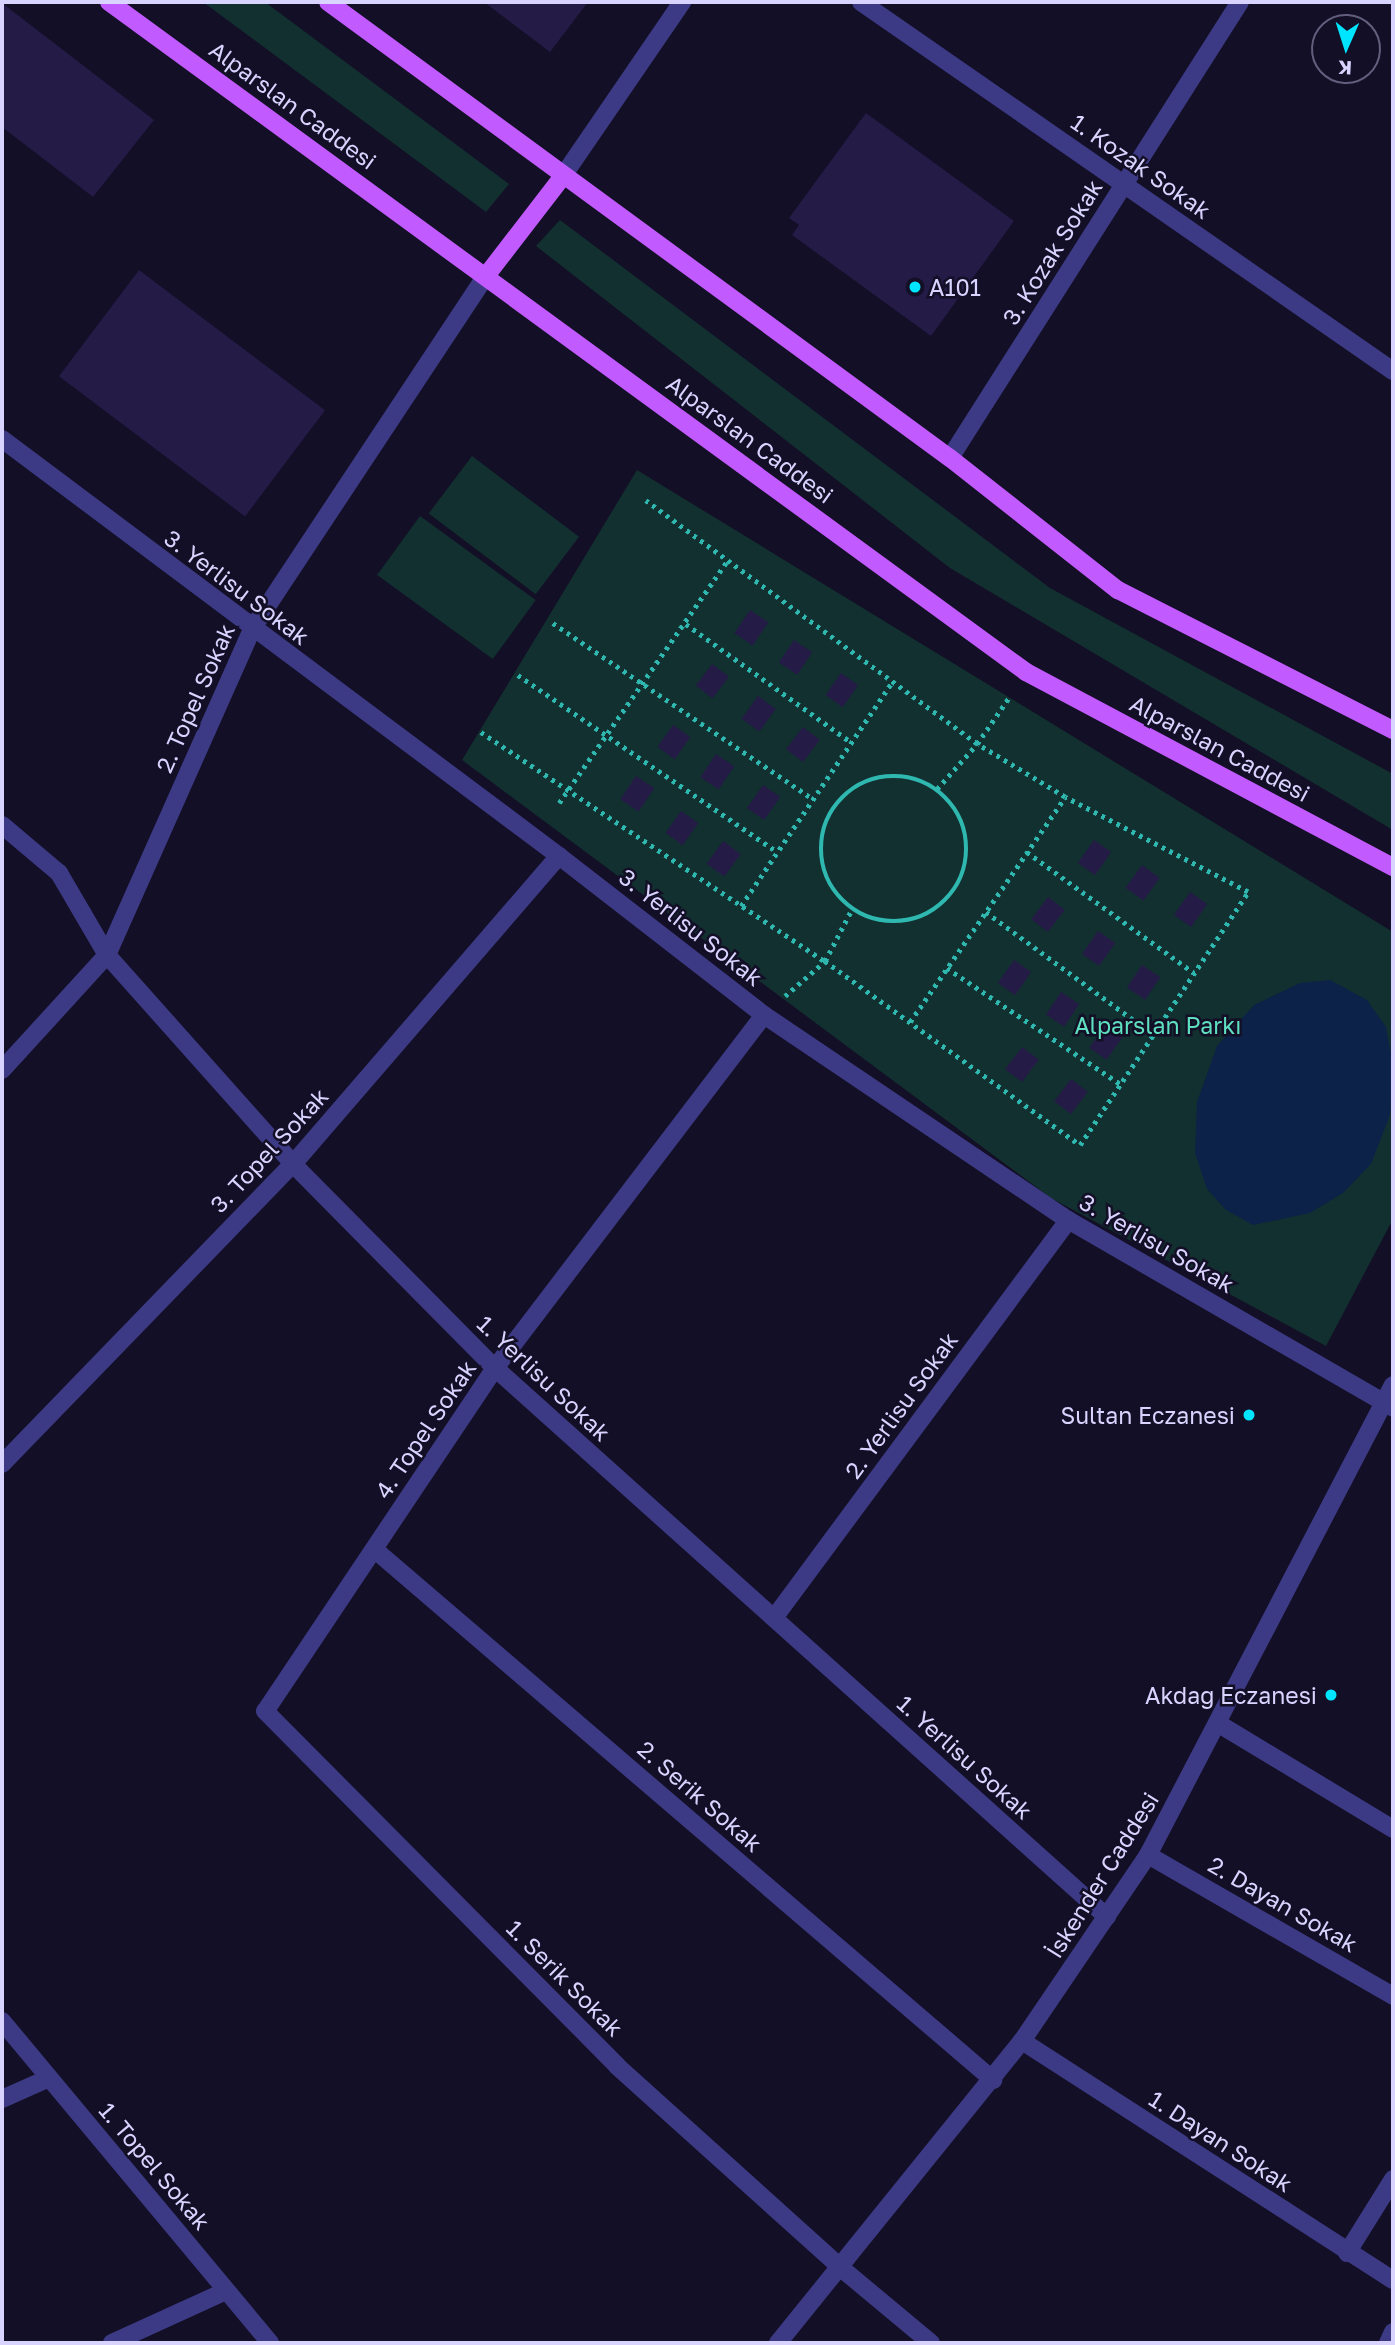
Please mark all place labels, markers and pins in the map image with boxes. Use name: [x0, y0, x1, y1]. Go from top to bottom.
place label: A101: [929, 273, 981, 301]
marker: A101: [907, 279, 923, 295]
place label: Sultan Eczanesi: [1060, 1401, 1235, 1429]
marker: Sultan Eczanesi: [1241, 1407, 1257, 1423]
place label: Akdağ Eczanesi: [1145, 1681, 1317, 1709]
marker: Akdağ Eczanesi: [1323, 1687, 1339, 1703]

